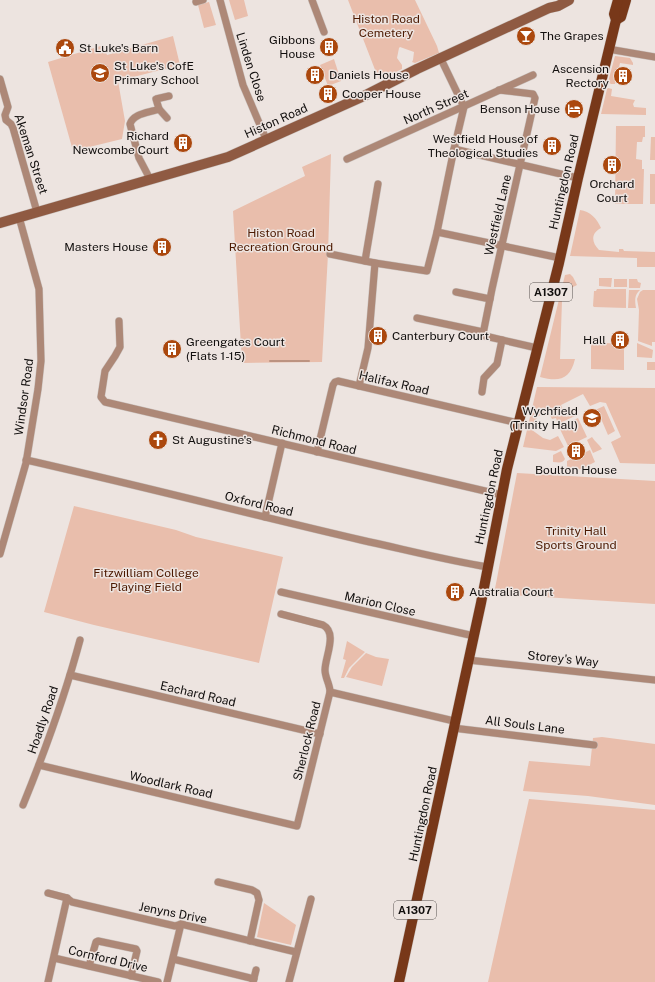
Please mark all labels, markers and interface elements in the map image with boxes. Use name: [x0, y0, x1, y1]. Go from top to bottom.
park label: Histon Road Cemetery: [352, 12, 420, 40]
bar icon: The Grapes: [515, 25, 537, 47]
place label: The Grapes: [540, 29, 604, 43]
street label: Linden Close: [233, 31, 269, 104]
place label: Gibbons House: [269, 33, 315, 61]
building icon: Gibbons House: [318, 36, 340, 58]
public building icon: St Luke's Barn: [54, 37, 76, 59]
place label: St Luke's Barn: [79, 41, 158, 55]
place label: St Luke's CofE Primary School: [114, 59, 199, 87]
school or university icon: St Luke's CofE Primary School: [89, 62, 111, 84]
place label: Ascension Rectory: [552, 62, 610, 90]
building icon: Daniels House: [304, 64, 326, 86]
building icon: Ascension Rectory: [612, 65, 634, 87]
place label: Daniels House: [329, 68, 409, 82]
building icon: Cooper House: [317, 83, 339, 105]
street label: North Street: [401, 86, 471, 128]
place label: Cooper House: [342, 87, 421, 101]
hotel icon: Benson House: [563, 98, 585, 120]
street label: Histon Road: [242, 101, 310, 141]
place label: Benson House: [480, 102, 560, 116]
street label: Akeman Street: [11, 112, 51, 196]
place label: Richard Newcombe Court: [72, 129, 169, 157]
building icon: Richard Newcombe Court: [172, 132, 194, 154]
place label: Westfield House of Theological Studies: [428, 132, 538, 160]
street label: Huntingdon Road: [546, 133, 582, 231]
building icon: Westfield House of Theological Studies: [541, 135, 563, 157]
building icon: Orchard Court: [601, 154, 623, 176]
street label: Westfield Lane: [482, 173, 514, 257]
place label: Orchard Court: [589, 177, 635, 205]
park label: Histon Road Recreation Ground: [229, 226, 333, 254]
building icon: Masters House: [151, 236, 173, 258]
place label: Masters House: [64, 240, 148, 254]
road number: A1307: [530, 283, 572, 301]
building icon: Canterbury Court: [367, 325, 389, 347]
place label: Canterbury Court: [392, 329, 489, 343]
building icon: Hall: [609, 329, 631, 351]
place label: Hall: [583, 333, 606, 347]
place label: Greengates Court (Flats 1-15): [186, 335, 285, 363]
building icon: Greengates Court (Flats 1-15): [161, 338, 183, 360]
street label: Windsor Road: [12, 358, 36, 436]
street label: Halifax Road: [357, 368, 431, 398]
place label: Wychfield (Trinity Hall): [509, 404, 578, 432]
school or university icon: Wychfield (Trinity Hall): [581, 407, 603, 429]
street label: Richmond Road: [270, 423, 358, 457]
church icon: St Augustine's: [147, 429, 169, 451]
place label: St Augustine's: [172, 433, 252, 447]
building icon: Boulton House: [565, 440, 587, 462]
street label: Huntingdon Road: [472, 448, 506, 546]
place label: Boulton House: [535, 463, 617, 477]
street label: Oxford Road: [223, 489, 295, 519]
park label: Trinity Hall Sports Ground: [535, 524, 617, 552]
park label: Fitzwilliam College Playing Field: [93, 566, 199, 594]
building icon: Australia Court: [444, 581, 466, 603]
place label: Australia Court: [469, 585, 554, 599]
street label: Marion Close: [343, 589, 417, 619]
street label: Storey's Way: [527, 648, 600, 670]
street label: Eachard Road: [159, 679, 237, 709]
street label: Hoadly Road: [25, 684, 61, 756]
street label: Sherlock Road: [290, 700, 324, 782]
street label: All Souls Lane: [485, 713, 566, 737]
street label: Huntingdon Road: [406, 765, 440, 863]
street label: Woodlark Road: [128, 769, 214, 801]
street label: Jenyns Drive: [138, 900, 208, 927]
road number: A1307: [394, 901, 436, 919]
street label: Cornford Drive: [67, 943, 149, 975]

